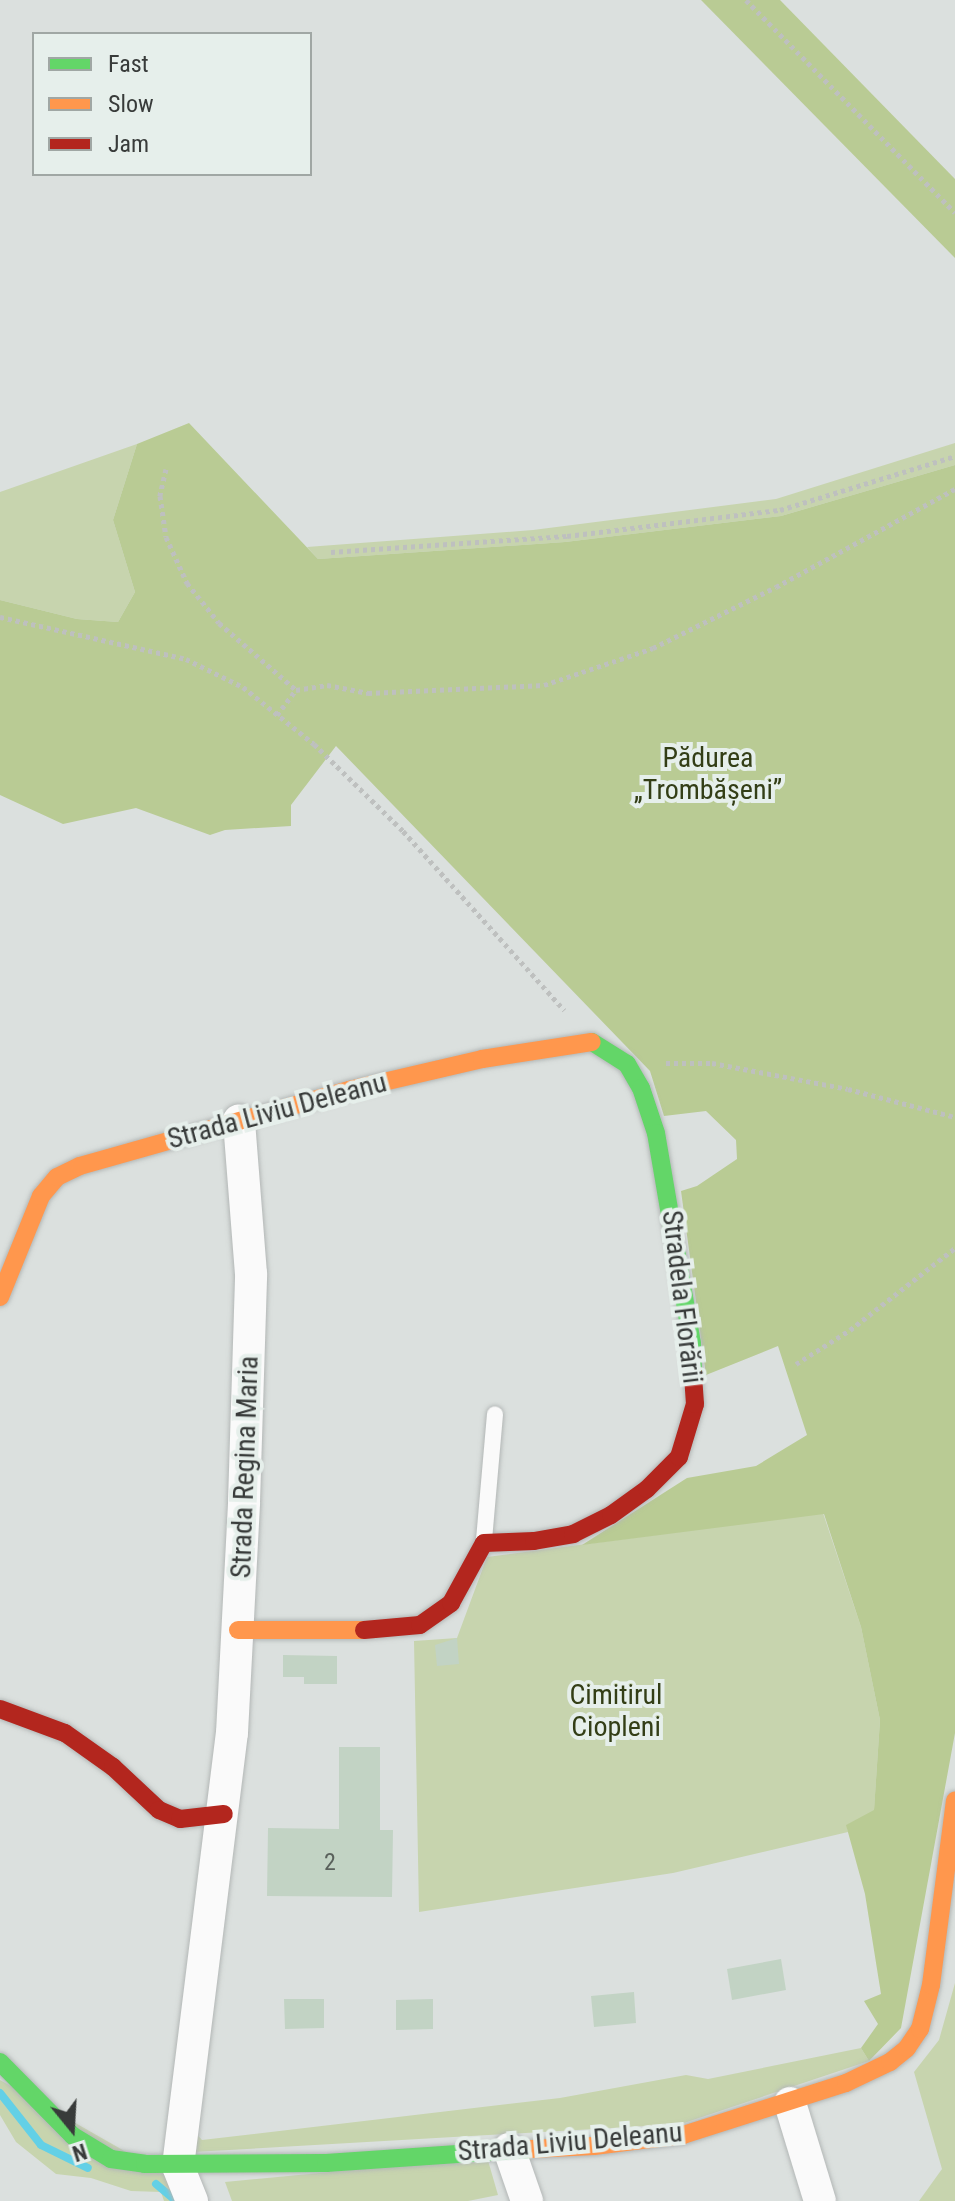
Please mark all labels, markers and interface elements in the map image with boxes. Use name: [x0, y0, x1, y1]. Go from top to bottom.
legend: [32, 32, 312, 176]
text: Fast: [108, 50, 149, 78]
text: Slow: [108, 90, 154, 118]
text: Jam: [108, 130, 149, 158]
park label: Pădurea „Trombășeni”: [634, 741, 782, 807]
street label: Strada Liviu Deleanu: [164, 1066, 390, 1156]
street label: Stradela Florării: [655, 1208, 709, 1386]
street label: Strada Regina Maria: [224, 1355, 266, 1579]
park label: Cimitirul Ciopleni: [569, 1678, 663, 1744]
house number: 2: [324, 1849, 336, 1877]
north arrow: [32, 2089, 112, 2169]
street label: Strada Liviu Deleanu: [456, 2115, 684, 2169]
text: N: [69, 2138, 90, 2166]

